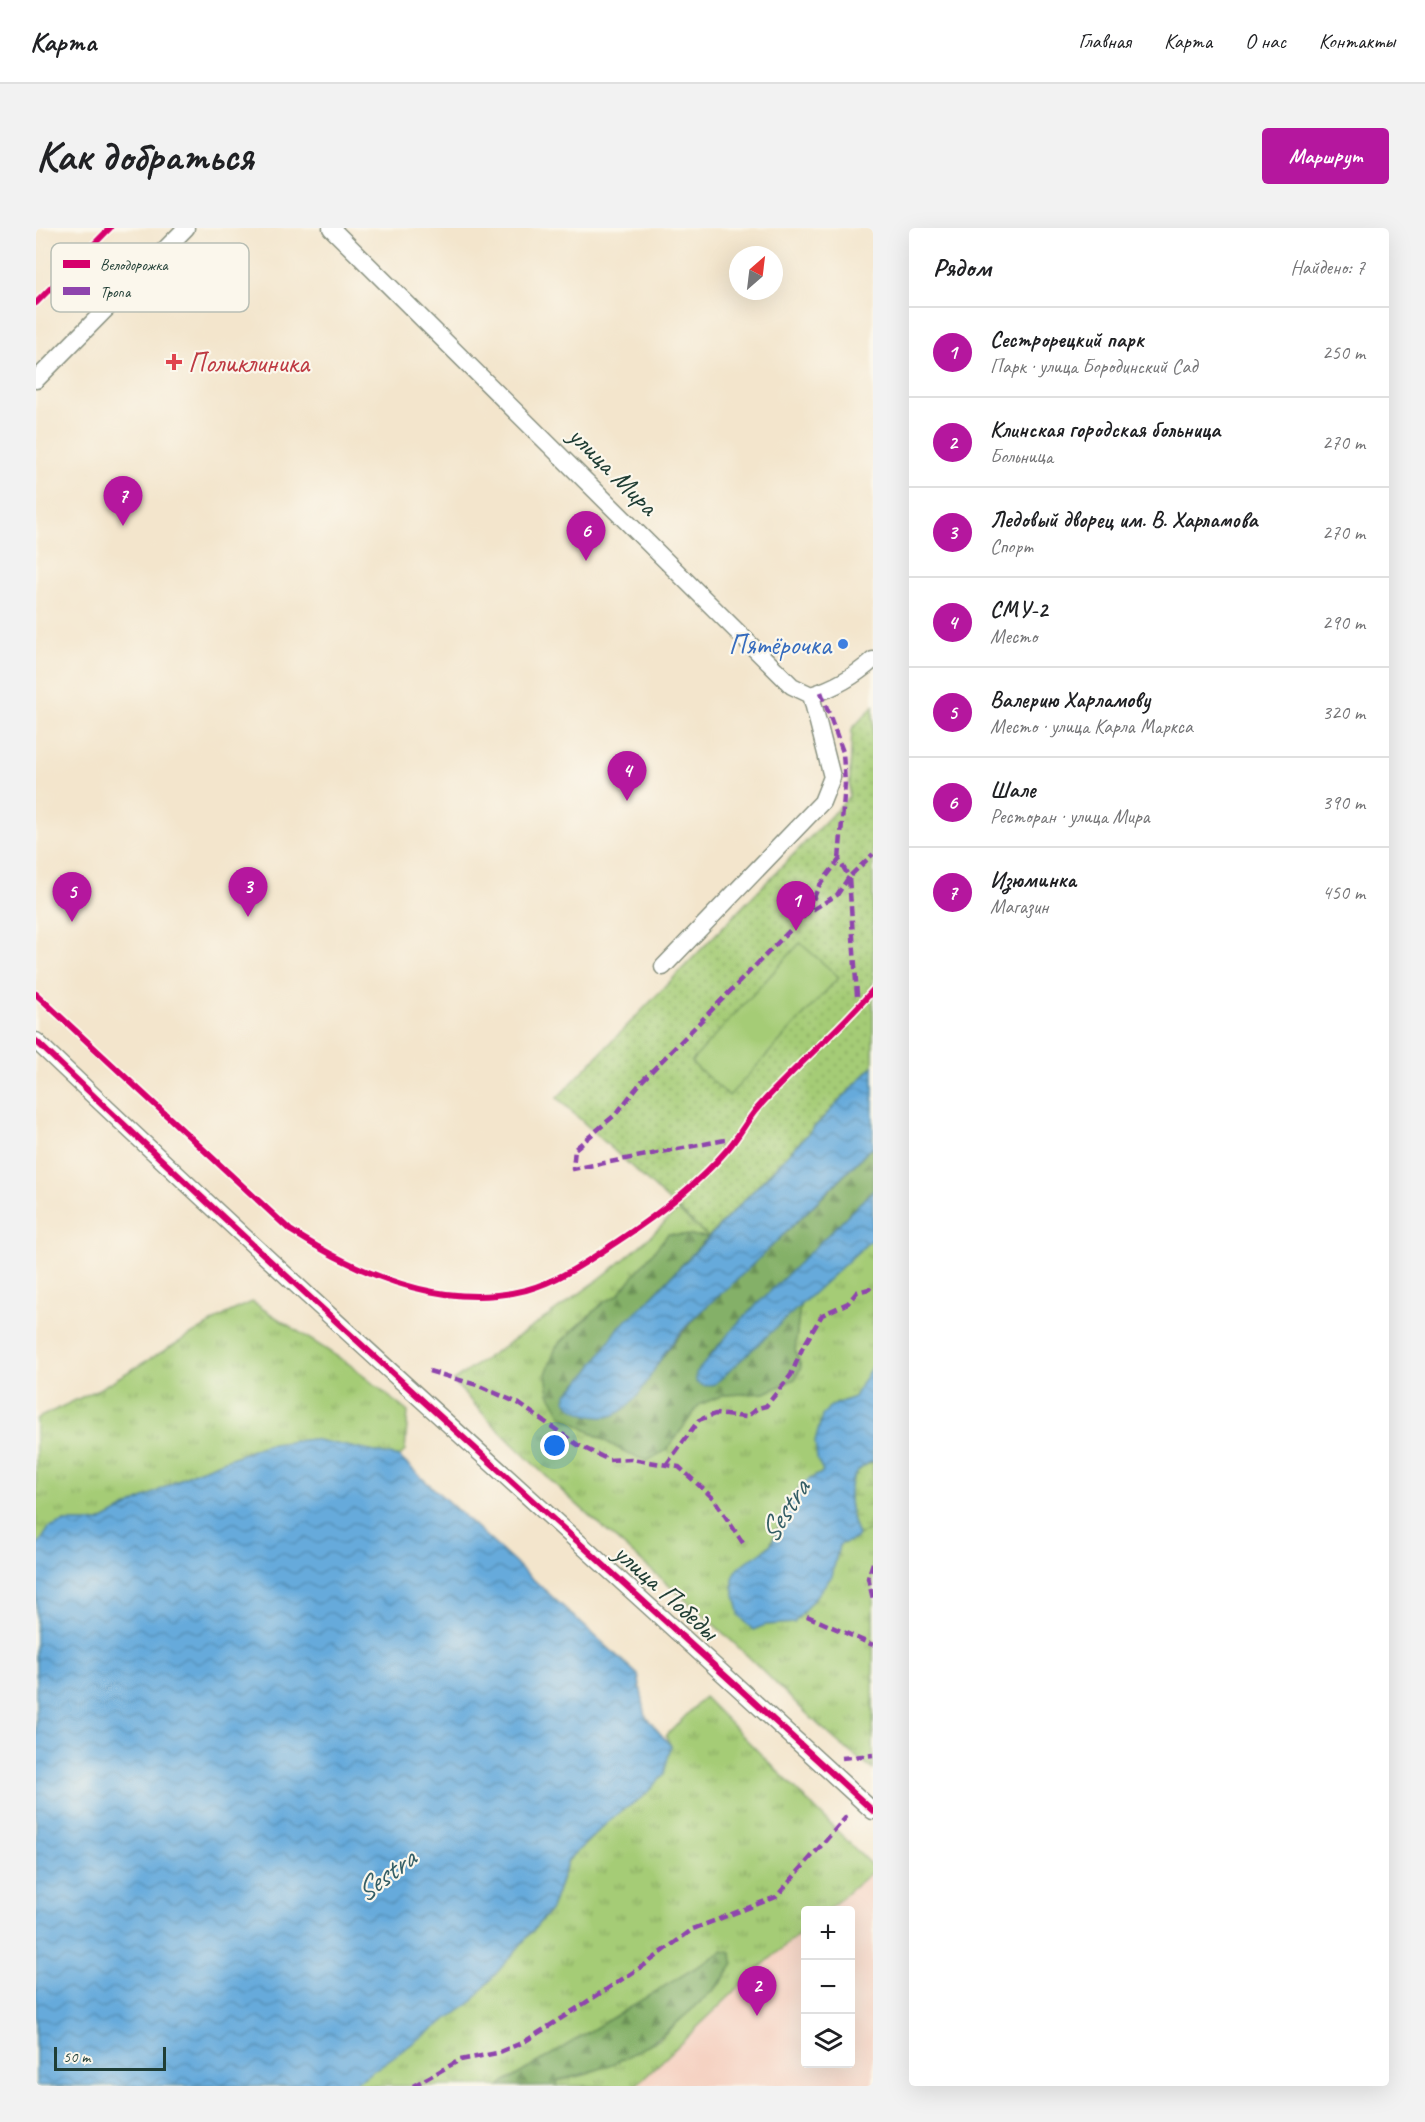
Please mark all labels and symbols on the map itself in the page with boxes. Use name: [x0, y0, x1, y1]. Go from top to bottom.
legend: [51, 243, 249, 312]
north arrow: [729, 246, 783, 300]
text: Велодорожка: [100, 255, 169, 275]
text: Тропа: [100, 282, 132, 302]
place label: Поликлиника: [188, 345, 311, 380]
marker: Поликлиника: [165, 353, 183, 371]
street label: улица Мира: [560, 417, 667, 524]
pin: 7: [104, 476, 142, 526]
pin: 6: [566, 512, 606, 561]
place label: Пятёрочка: [728, 627, 833, 662]
marker: Пятёрочка: [836, 637, 850, 651]
pin: 4: [608, 752, 646, 801]
pin: 3: [228, 868, 268, 917]
pin: 5: [52, 872, 92, 922]
pin: 1: [776, 882, 816, 931]
your location: [540, 1431, 569, 1460]
water label: Sestra: [750, 1470, 820, 1549]
street label: улица Победы: [605, 1534, 728, 1649]
water label: Sestra: [347, 1838, 425, 1910]
pin: 2: [738, 1966, 776, 2016]
scale bar: [54, 2044, 166, 2072]

